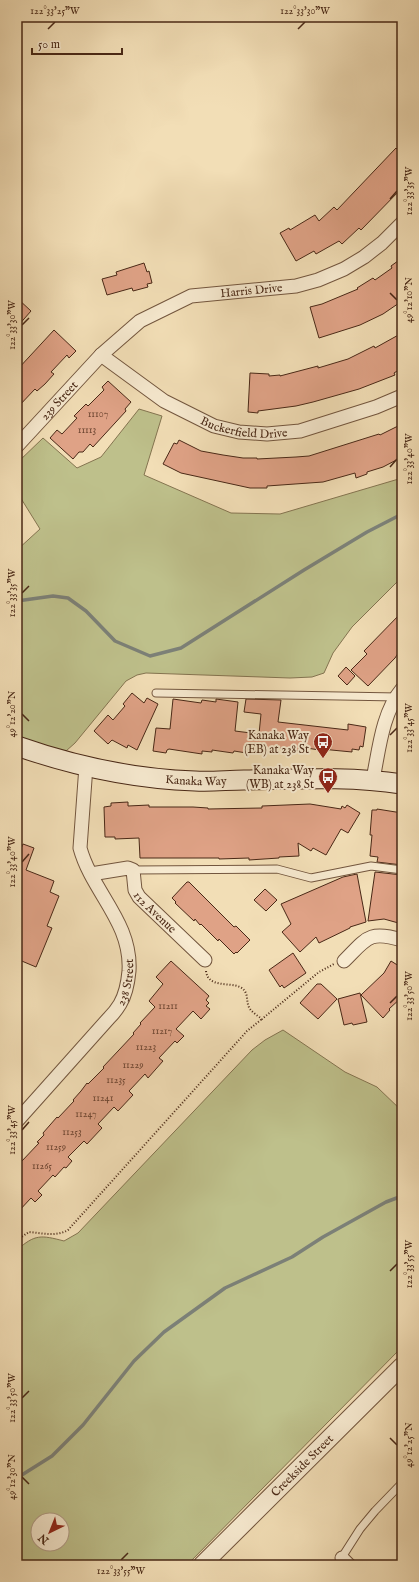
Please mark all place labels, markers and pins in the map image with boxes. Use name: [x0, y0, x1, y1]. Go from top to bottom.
place label: Kanaka Way (EB) at 238 St: [244, 728, 309, 757]
bus stop icon: Kanaka Way (EB) at 238 St: [312, 731, 334, 759]
place label: Kanaka Way (WB) at 238 St: [246, 763, 314, 792]
bus stop icon: Kanaka Way (WB) at 238 St: [317, 766, 339, 794]

